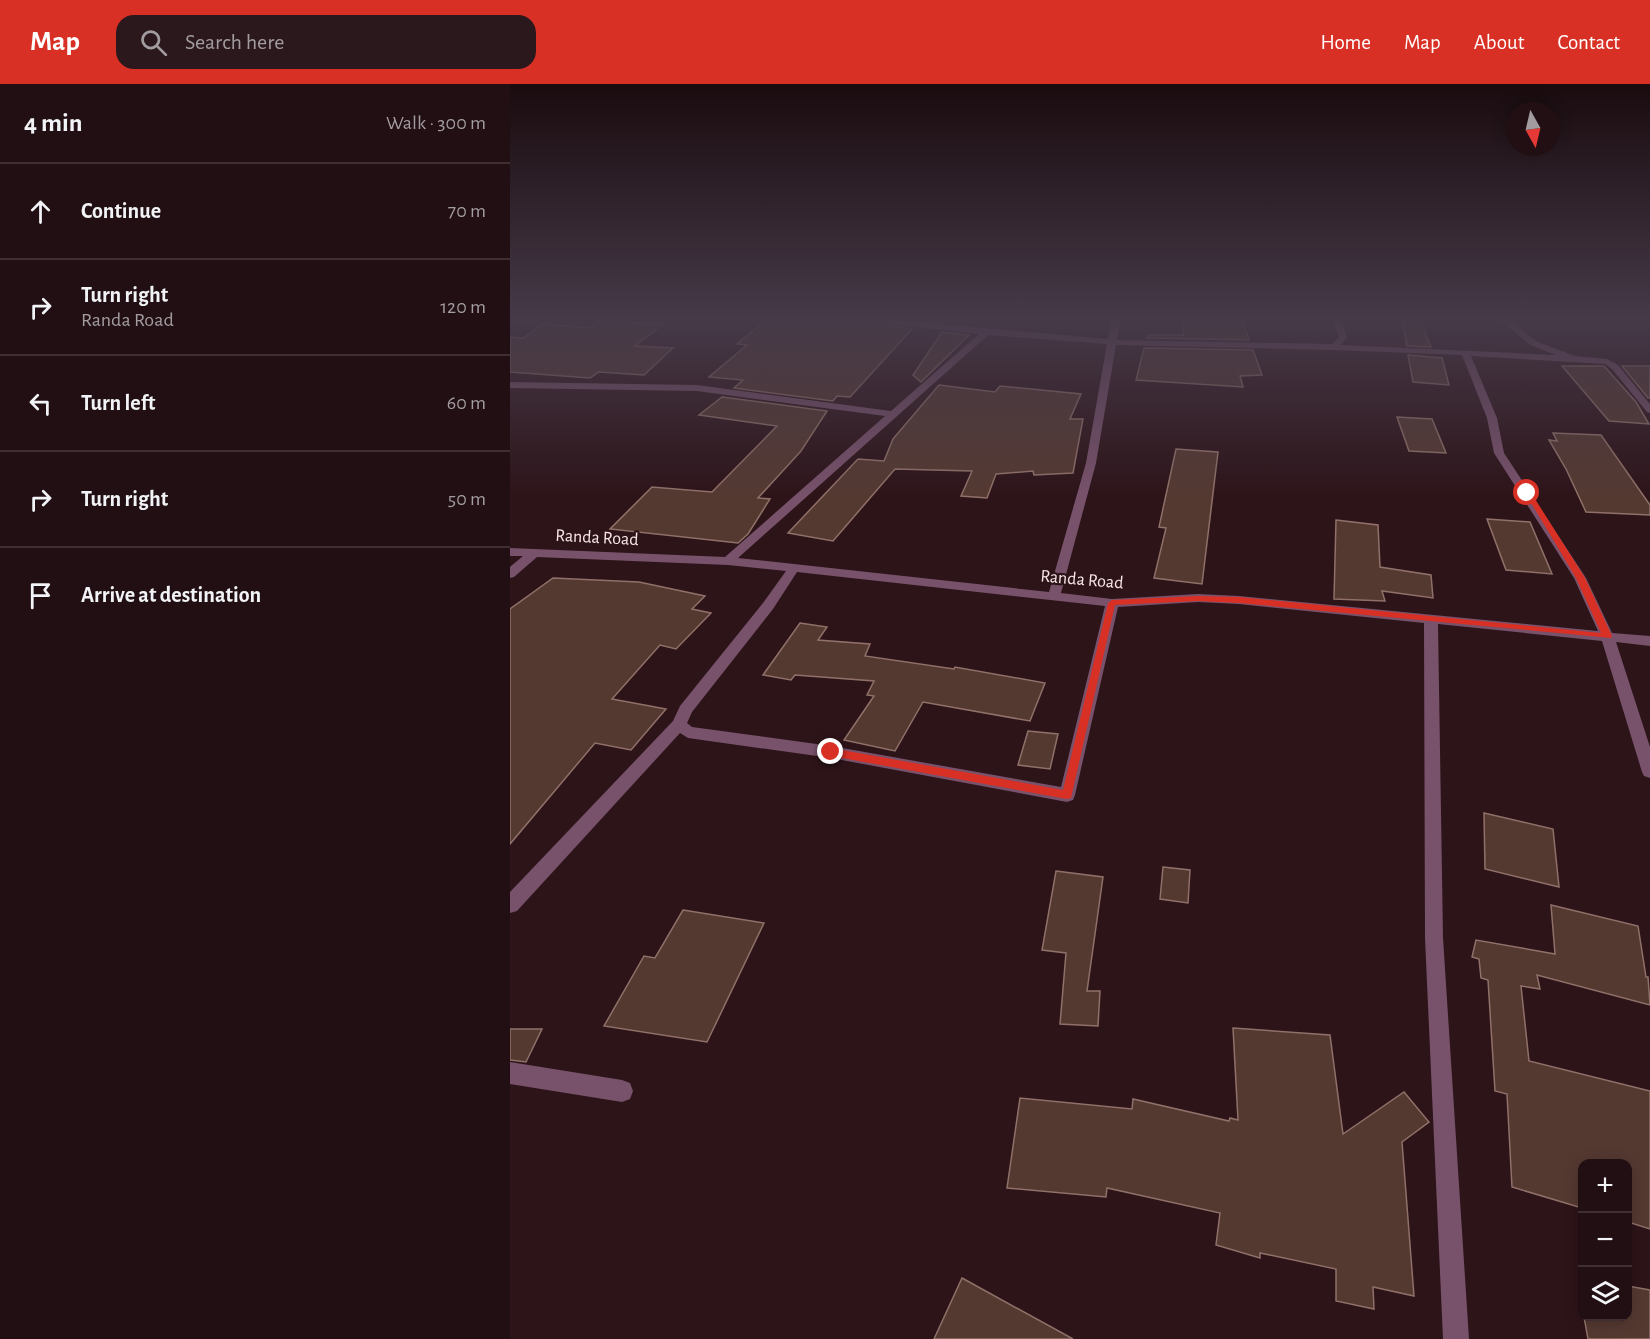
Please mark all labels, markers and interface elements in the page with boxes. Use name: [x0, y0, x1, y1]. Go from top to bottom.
search box: [116, 15, 536, 69]
icon: search: [137, 26, 170, 59]
text: Map: [30, 28, 80, 56]
text: Search here: [185, 31, 284, 53]
text: Home: [1320, 32, 1371, 53]
text: Map: [1404, 32, 1441, 53]
text: About: [1474, 32, 1524, 53]
text: Contact: [1557, 32, 1620, 53]
north arrow: [1506, 102, 1560, 156]
text: 4 min: [24, 110, 83, 136]
text: Walk · 300 m: [386, 113, 486, 133]
icon: ahead: [24, 195, 57, 228]
text: Continue: [81, 200, 161, 222]
text: 70 m: [448, 201, 486, 221]
text: Turn right: [81, 284, 168, 306]
icon: right: [24, 291, 57, 324]
text: 120 m: [440, 297, 486, 317]
text: Randa Road: [81, 310, 174, 330]
icon: left: [24, 387, 57, 420]
text: Turn left: [81, 392, 155, 414]
text: 60 m: [447, 393, 486, 413]
route start: [1513, 479, 1539, 505]
icon: right: [24, 483, 57, 516]
text: Turn right: [81, 488, 168, 510]
text: 50 m: [448, 489, 486, 509]
street label: Randa Road: [555, 527, 639, 549]
street label: Randa Road: [1040, 567, 1124, 593]
icon: arrive: [24, 579, 57, 612]
text: Arrive at destination: [81, 584, 261, 606]
route end: [817, 738, 843, 764]
map controls: [1578, 1159, 1632, 1321]
button: +: [1578, 1159, 1632, 1213]
button: −: [1578, 1213, 1632, 1267]
button: layers: [1578, 1267, 1632, 1321]

